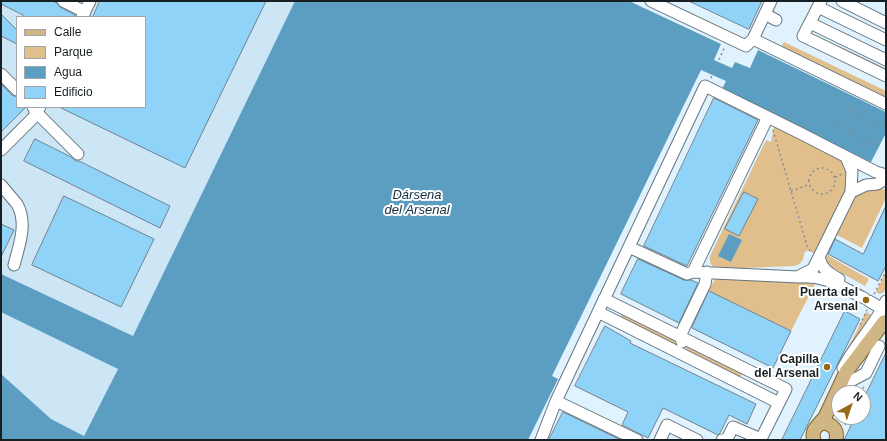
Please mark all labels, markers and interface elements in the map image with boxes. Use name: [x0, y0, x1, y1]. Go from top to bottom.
legend: [16, 16, 146, 108]
text: Calle: [54, 25, 81, 39]
text: Parque: [54, 45, 93, 59]
text: Agua: [54, 65, 82, 79]
text: Edificio: [54, 85, 93, 99]
water label: Dársena del Arsenal: [384, 187, 450, 218]
place label: Puerta del Arsenal: [800, 286, 858, 314]
marker: Puerta del Arsenal: [861, 295, 871, 305]
place label: Capilla del Arsenal: [754, 353, 819, 381]
marker: Capilla del Arsenal: [822, 362, 832, 372]
north arrow: [831, 385, 871, 425]
text: N: [851, 389, 865, 404]

